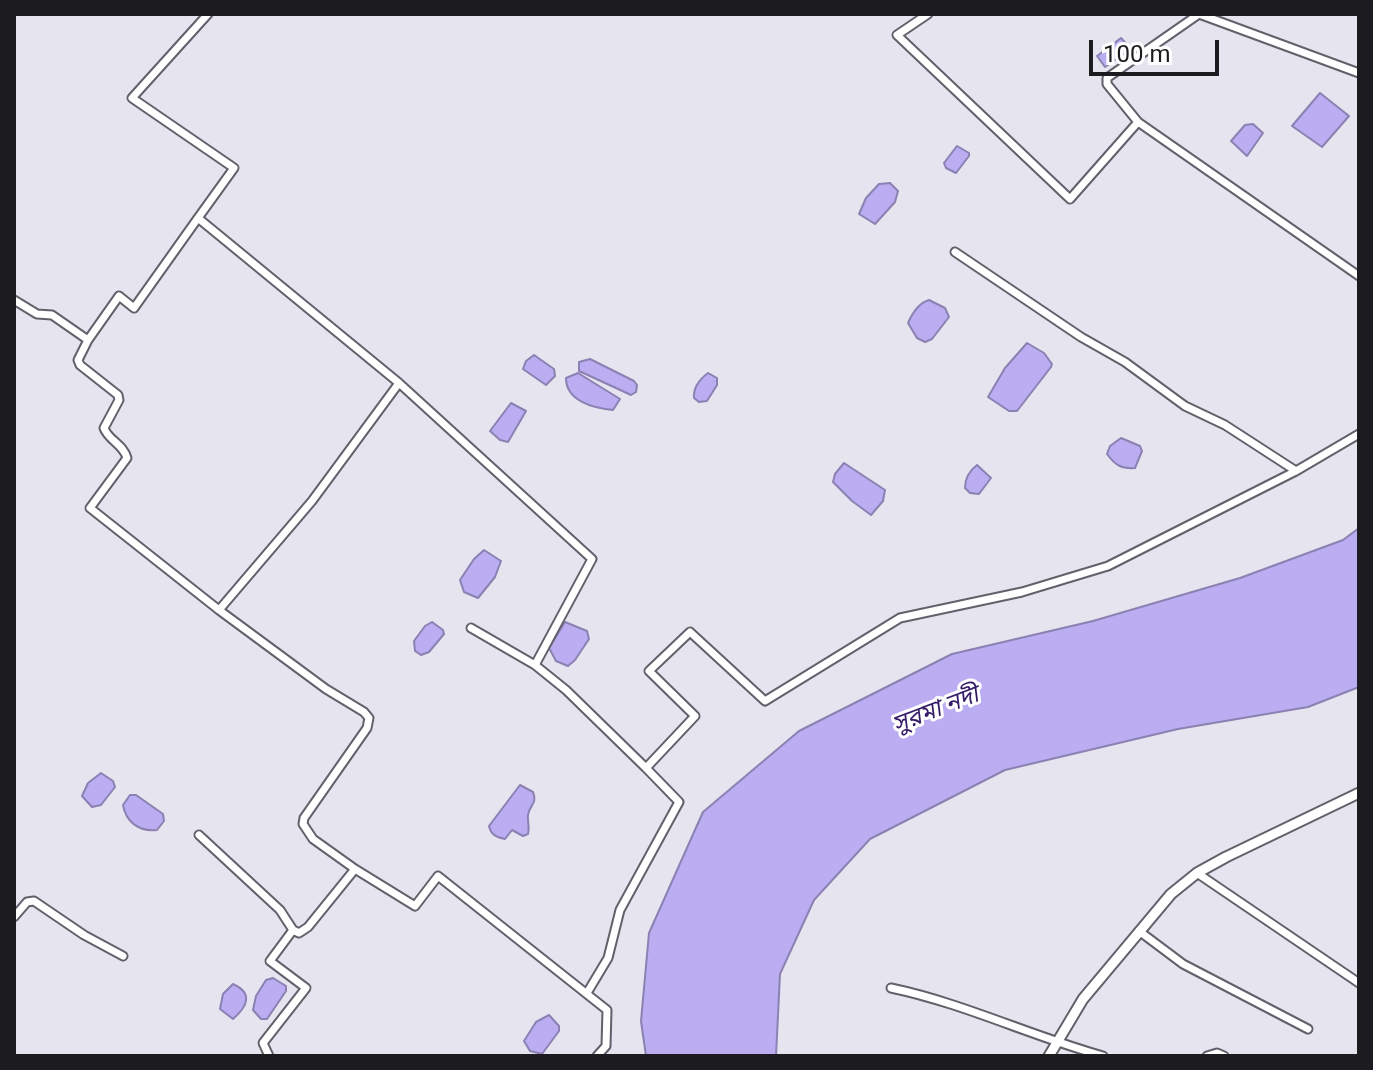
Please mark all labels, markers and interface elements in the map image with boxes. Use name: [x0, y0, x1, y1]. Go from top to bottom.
scale bar: [1093, 24, 1223, 74]
text: 100 m: [1103, 40, 1170, 68]
water label: সুরমা নদী: [889, 681, 983, 741]

